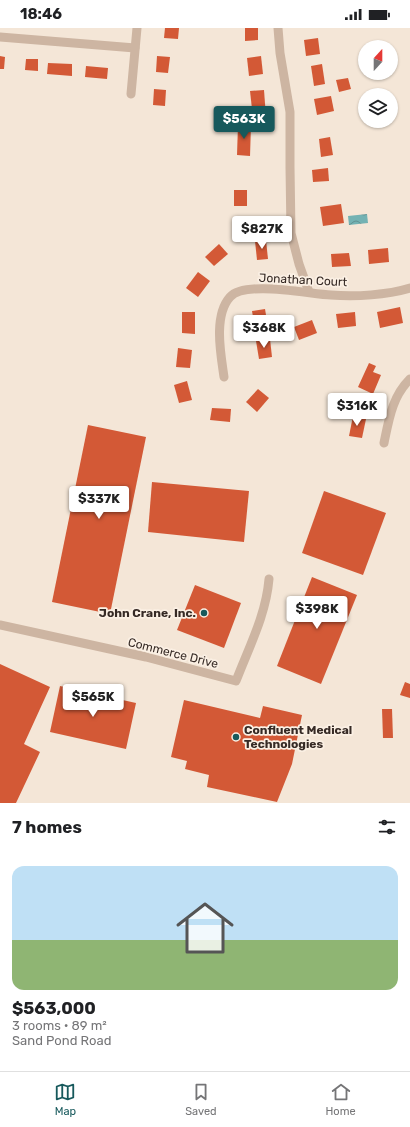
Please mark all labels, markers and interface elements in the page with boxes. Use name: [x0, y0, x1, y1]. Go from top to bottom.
text: 18:46: [20, 5, 62, 23]
north arrow: [358, 40, 398, 80]
map controls: [358, 40, 398, 128]
button: layers: [358, 88, 398, 128]
pin: $563K: [216, 106, 272, 140]
text: $563K: [223, 111, 265, 126]
pin: $827K: [234, 216, 290, 250]
text: $827K: [241, 221, 283, 236]
street label: Jonathan Court: [258, 271, 348, 289]
pin: $368K: [236, 315, 292, 349]
text: $368K: [242, 320, 286, 335]
pin: $316K: [329, 393, 385, 427]
text: $316K: [337, 398, 377, 413]
pin: $337K: [71, 486, 127, 520]
text: $337K: [78, 491, 120, 506]
pin: $398K: [289, 596, 345, 630]
text: $398K: [295, 601, 339, 616]
place label: John Crane, Inc.: [99, 606, 196, 620]
marker: John Crane, Inc.: [199, 608, 209, 618]
street label: Commerce Drive: [126, 635, 220, 671]
pin: $565K: [65, 684, 121, 718]
text: $565K: [72, 689, 114, 704]
place label: Confluent Medical Technologies: [244, 723, 352, 751]
marker: Confluent Medical Technologies: [231, 732, 241, 742]
icon: filters: [376, 816, 398, 838]
text: 7 homes: [12, 817, 82, 837]
icon: home: [169, 892, 241, 964]
text: $563,000: [12, 998, 96, 1018]
text: 3 rooms · 89 m²: [12, 1018, 107, 1033]
text: Sand Pond Road: [12, 1033, 111, 1048]
tab: Map: [54, 1081, 76, 1118]
tab: Saved: [185, 1081, 217, 1118]
tab: Home: [325, 1081, 356, 1118]

